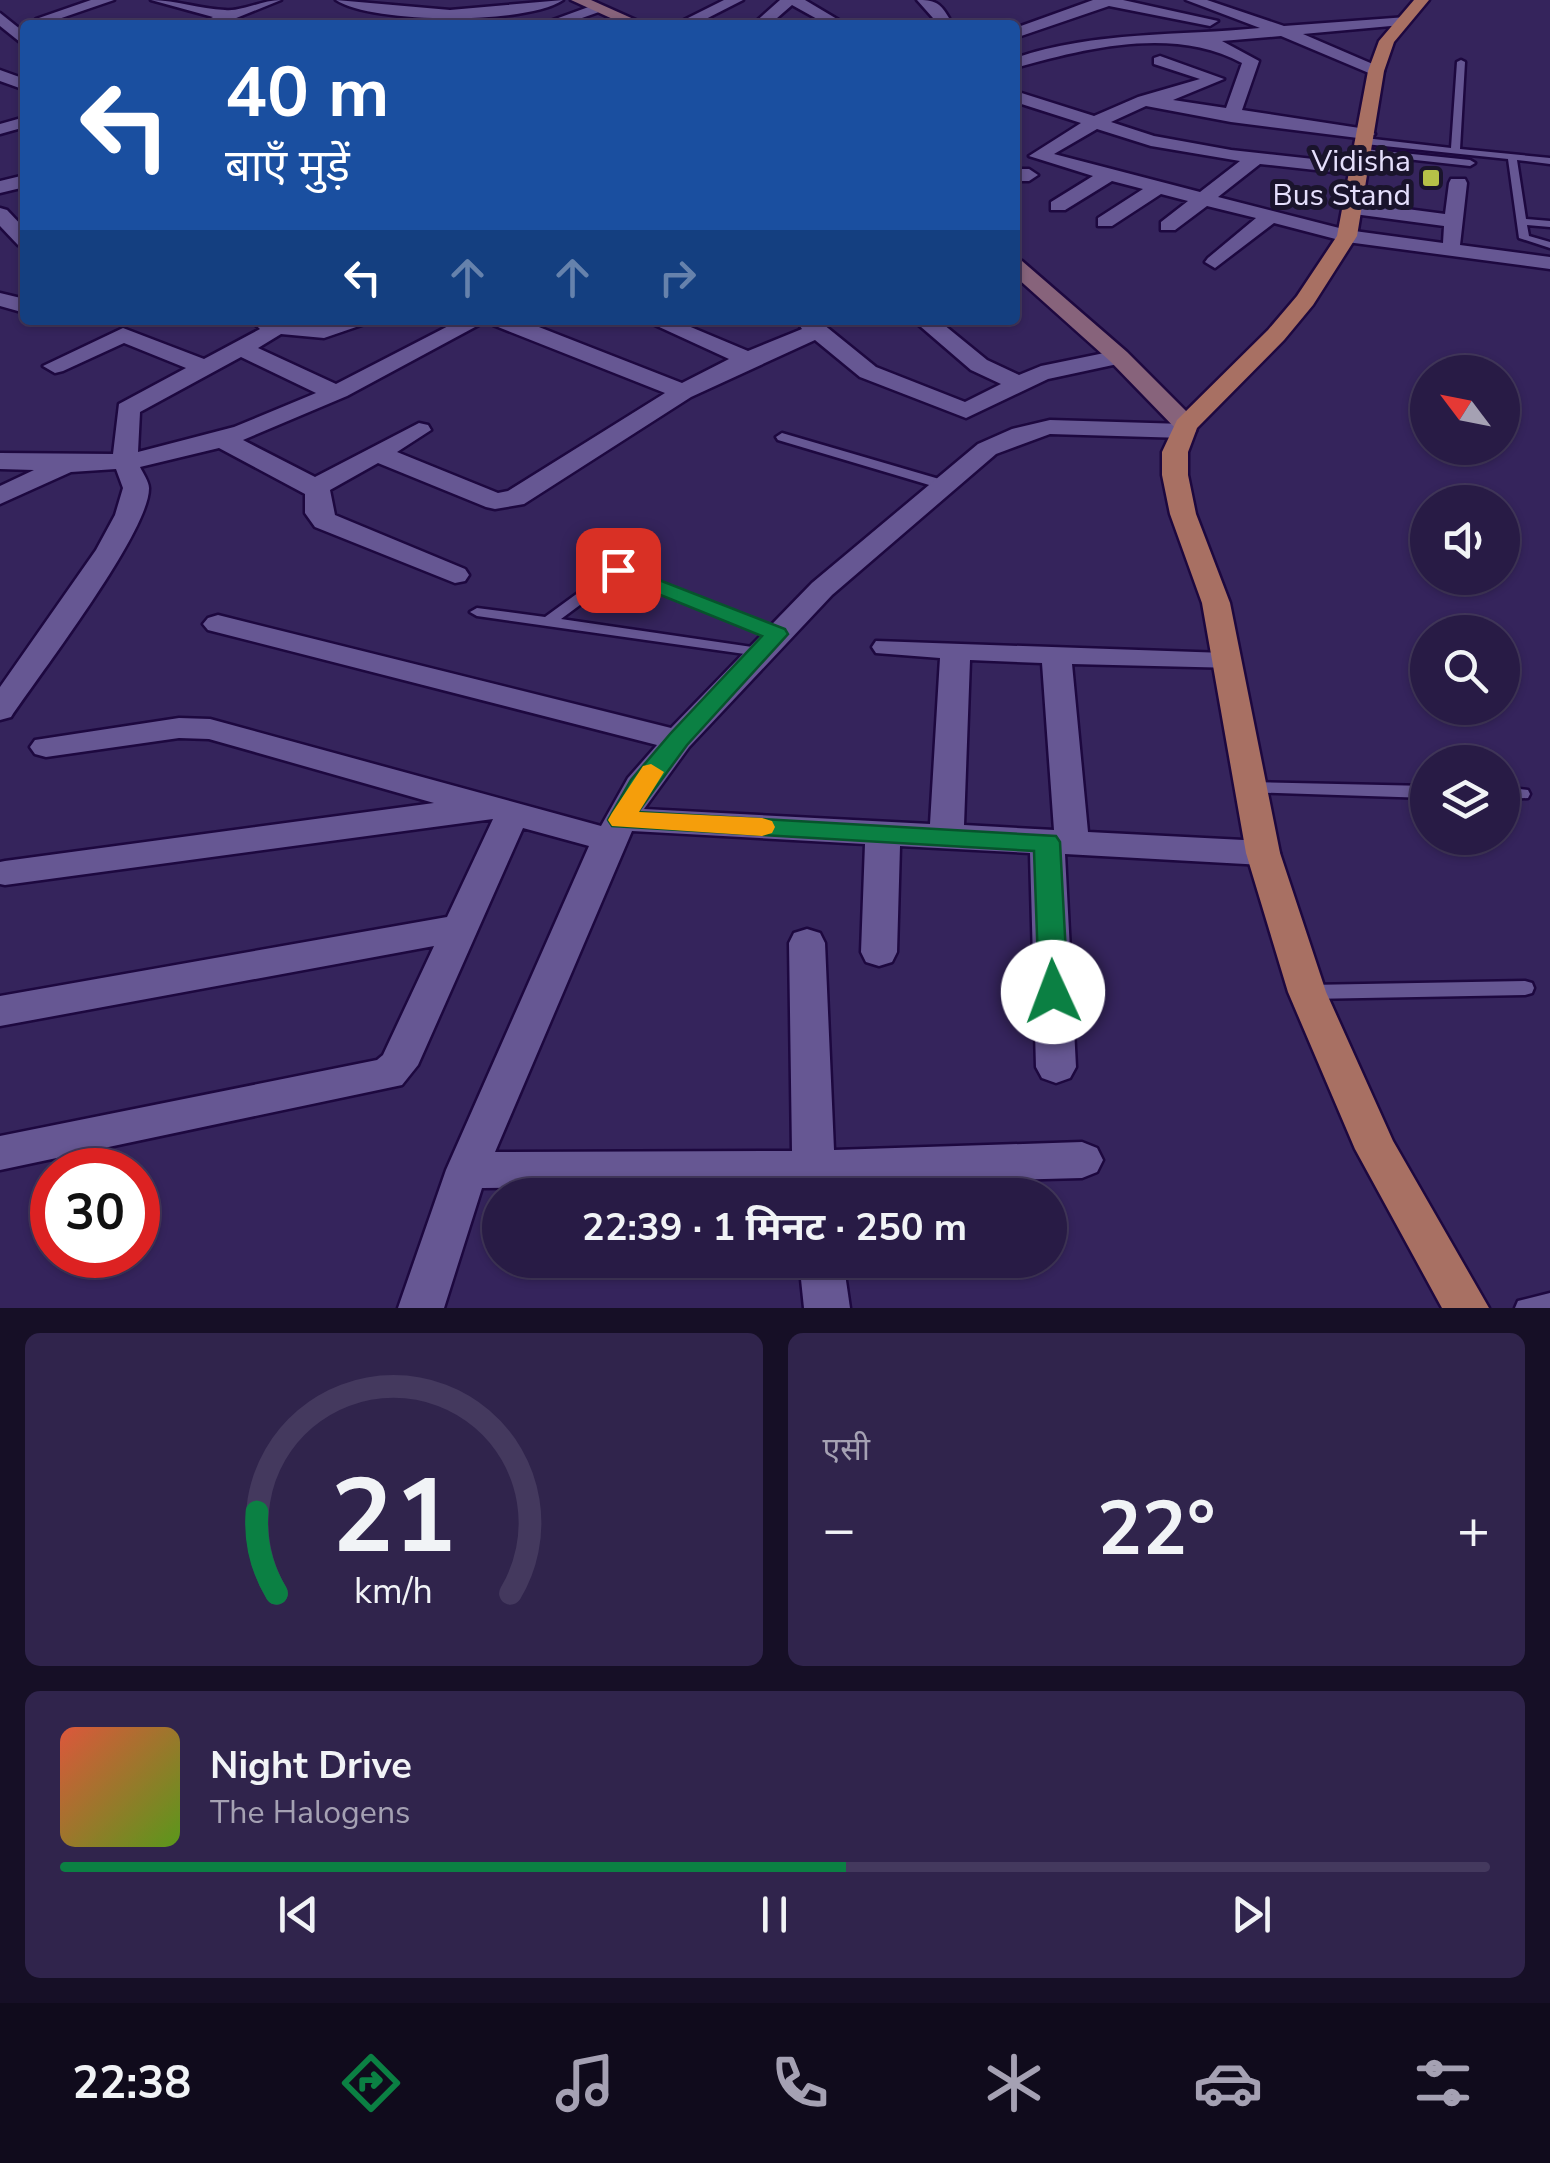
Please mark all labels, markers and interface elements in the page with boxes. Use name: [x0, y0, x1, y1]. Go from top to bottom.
text: 40 m: [225, 45, 389, 141]
icon: left: [60, 60, 190, 190]
text: बाएँ मुड़ें: [225, 136, 350, 197]
place label: Vidisha Bus Stand: [1272, 141, 1411, 216]
marker: Vidisha Bus Stand: [1420, 167, 1442, 189]
icon: left: [335, 250, 390, 305]
icon: ahead: [440, 250, 495, 305]
icon: ahead: [545, 250, 600, 305]
icon: right: [650, 250, 705, 305]
north arrow: [1410, 355, 1520, 465]
map controls: [1410, 355, 1520, 855]
button: sound: [1410, 485, 1520, 595]
pin: [576, 528, 661, 613]
icon: arrive: [591, 543, 646, 598]
button: search: [1410, 615, 1520, 725]
button: layers: [1410, 745, 1520, 855]
position arrow: [1001, 940, 1105, 1044]
speed limit sign: 30: [30, 1148, 160, 1278]
text: 22:39 · 1 मिनट · 250 m: [582, 1202, 967, 1253]
text: एसी: [823, 1428, 870, 1471]
text: 21: [331, 1446, 456, 1588]
text: 22°: [1097, 1478, 1215, 1580]
text: −: [823, 1492, 856, 1567]
text: +: [1457, 1492, 1490, 1567]
text: km/h: [354, 1567, 433, 1616]
text: Night Drive: [210, 1740, 412, 1791]
text: The Halogens: [210, 1791, 410, 1834]
icon: previous: [271, 1887, 326, 1942]
icon: pause: [747, 1887, 802, 1942]
icon: next: [1224, 1887, 1279, 1942]
icon: directions: [336, 2048, 406, 2118]
icon: music: [550, 2048, 620, 2118]
icon: phone: [765, 2048, 835, 2118]
icon: climate: [979, 2048, 1049, 2118]
icon: car: [1193, 2048, 1263, 2118]
icon: filters: [1408, 2048, 1478, 2118]
text: 22:38: [72, 2053, 191, 2114]

